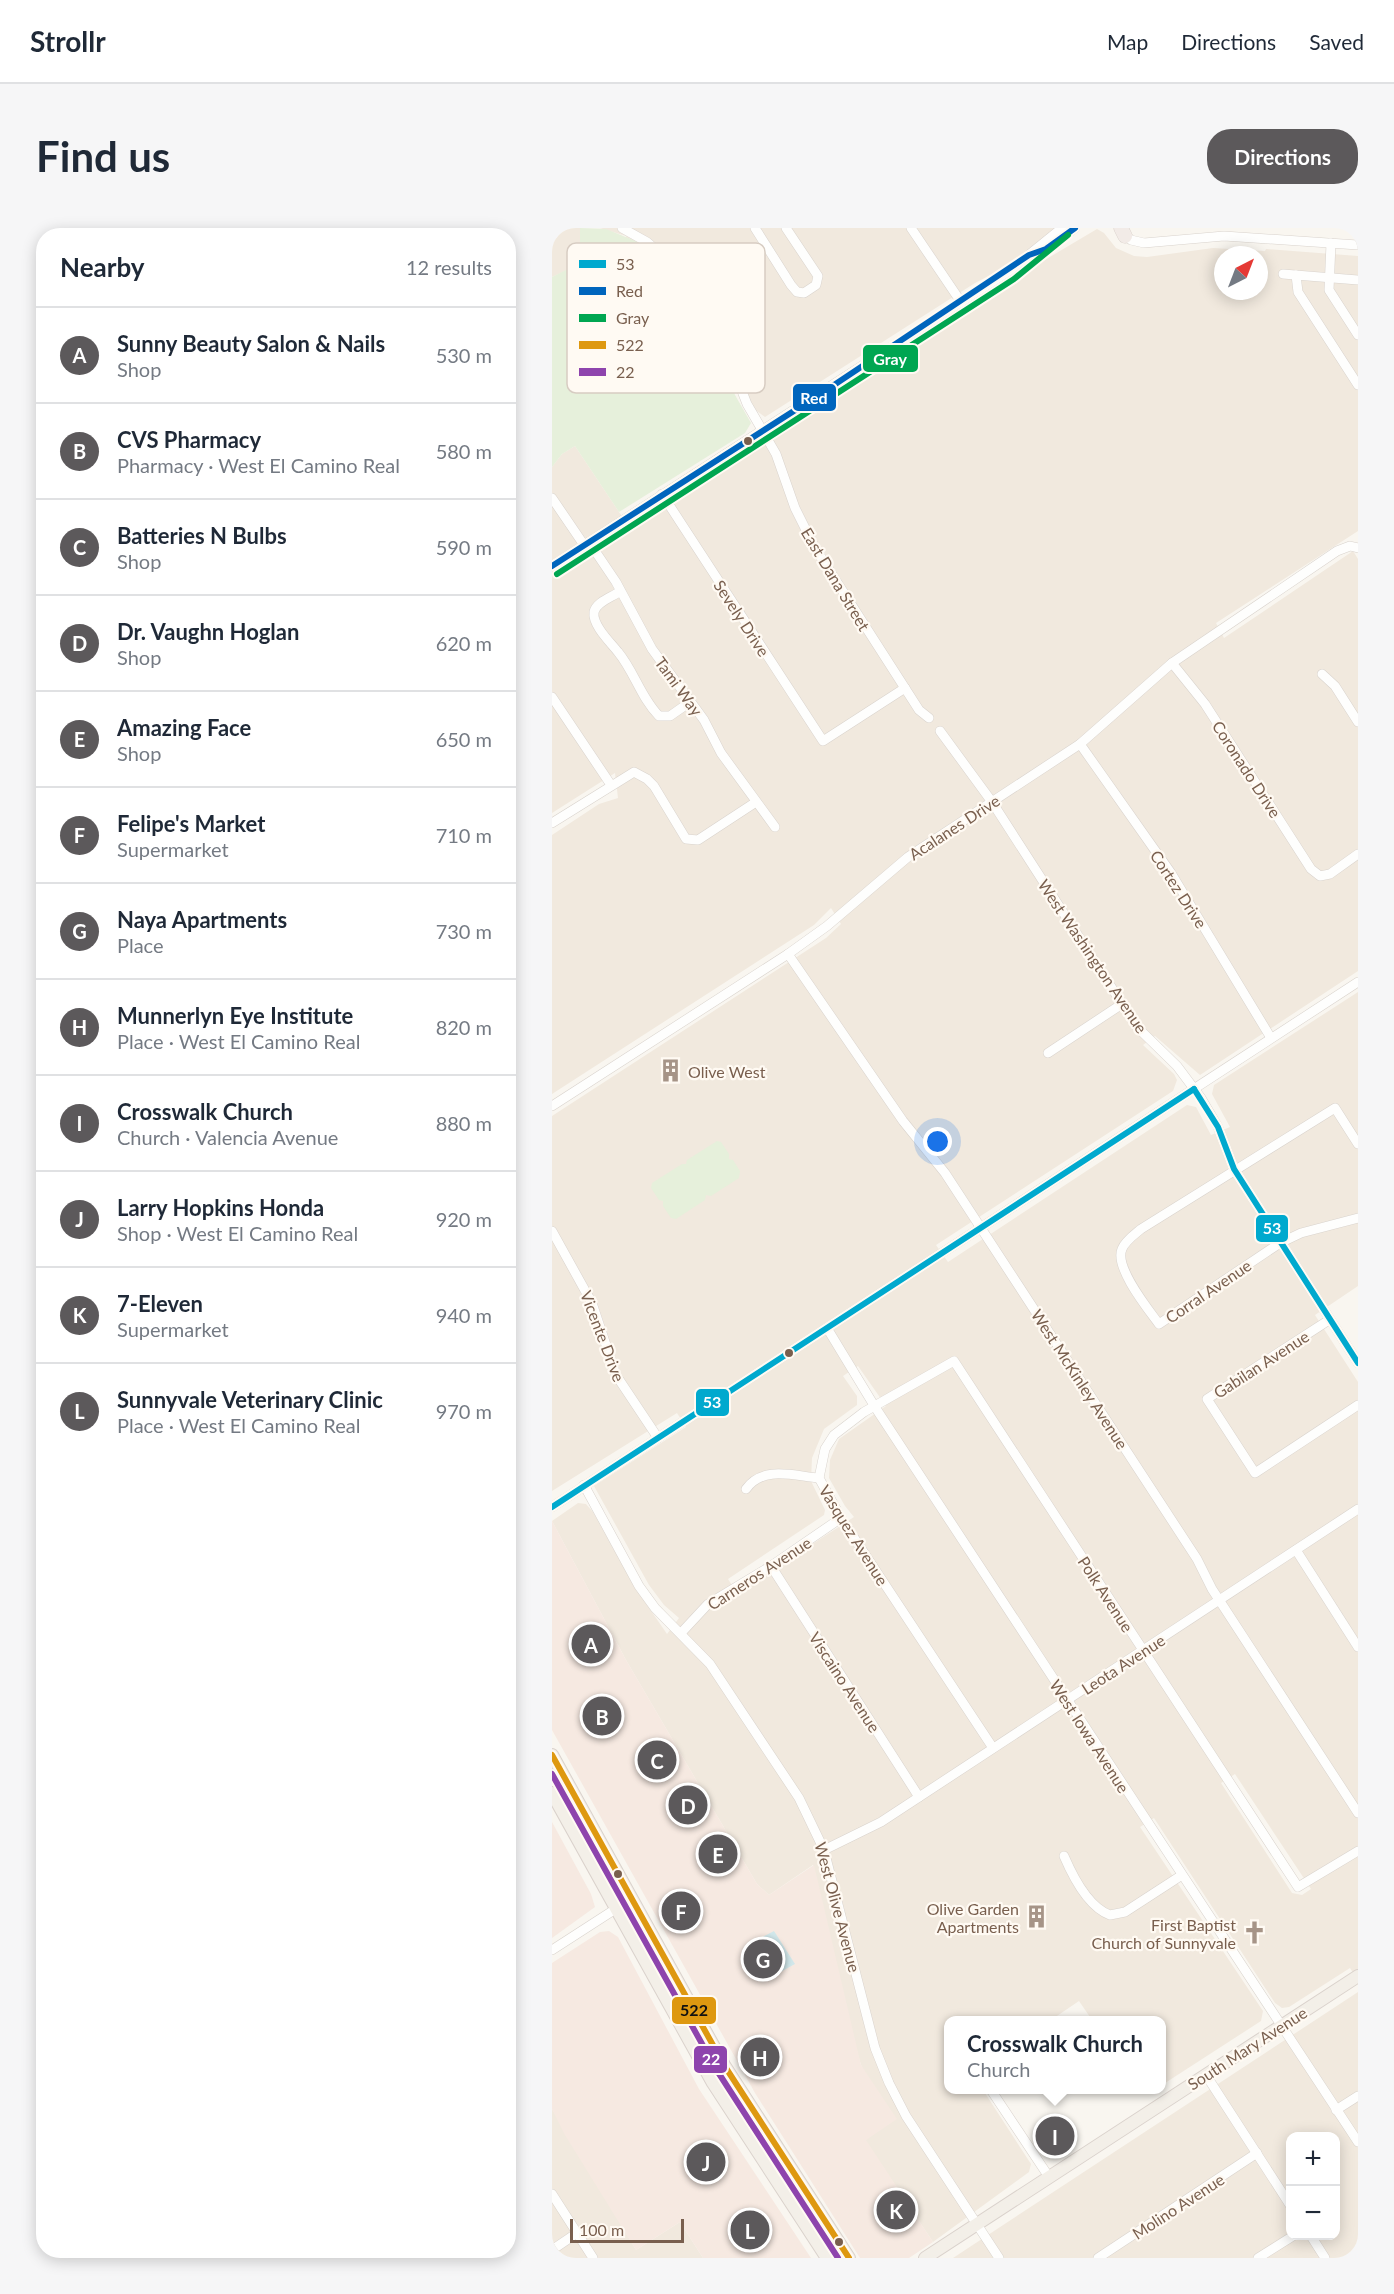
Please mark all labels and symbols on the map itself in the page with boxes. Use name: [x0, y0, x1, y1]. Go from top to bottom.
legend: [567, 243, 765, 393]
north arrow: [1214, 246, 1268, 300]
text: 53: [616, 254, 635, 273]
text: Red: [616, 281, 643, 300]
text: Gray: [616, 308, 650, 327]
text: 522: [616, 335, 644, 354]
line badge: Gray: [862, 344, 919, 373]
text: Gray: [873, 349, 907, 368]
text: 22: [616, 362, 635, 381]
line badge: Red: [792, 383, 837, 412]
text: Red: [800, 388, 828, 407]
unlabelled marker: [742, 435, 754, 447]
street label: East Dana Street: [798, 524, 874, 634]
street label: Sevely Drive: [710, 576, 774, 660]
street label: Tami Way: [651, 653, 707, 720]
street label: Coronado Drive: [1209, 717, 1285, 821]
street label: Acalanes Drive: [905, 791, 1003, 863]
street label: Cortez Drive: [1147, 846, 1211, 932]
street label: West Washington Avenue: [1034, 875, 1152, 1037]
building icon: Olive West: [657, 1058, 683, 1084]
place label: Olive West: [688, 1062, 766, 1081]
your location: [923, 1127, 952, 1156]
line badge: 53: [1255, 1214, 1289, 1243]
text: 53: [1263, 1218, 1281, 1237]
street label: Corral Avenue: [1161, 1255, 1255, 1327]
street label: Vicente Drive: [577, 1288, 629, 1384]
street label: West McKinley Avenue: [1028, 1306, 1132, 1452]
street label: Gabilan Avenue: [1210, 1326, 1312, 1402]
unlabelled marker: [783, 1347, 795, 1359]
line badge: 53: [695, 1388, 730, 1417]
text: 53: [703, 1392, 721, 1411]
street label: Vasquez Avenue: [816, 1481, 892, 1589]
street label: Carneros Avenue: [704, 1532, 814, 1614]
street label: Polk Avenue: [1074, 1552, 1138, 1636]
pin: A: [572, 1622, 610, 1666]
street label: Viscaino Avenue: [806, 1628, 884, 1736]
street label: Leota Avenue: [1078, 1630, 1168, 1698]
street label: West Iowa Avenue: [1046, 1676, 1134, 1796]
pin: B: [583, 1694, 622, 1738]
pin: C: [638, 1738, 676, 1783]
pin: D: [668, 1782, 708, 1828]
pin: E: [698, 1832, 738, 1876]
street label: West Olive Avenue: [811, 1840, 865, 1974]
unlabelled marker: [612, 1868, 624, 1880]
pin: F: [662, 1888, 700, 1934]
place label: Olive Garden Apartments: [927, 1899, 1019, 1936]
building icon: Olive Garden Apartments: [1024, 1904, 1050, 1930]
place label: First Baptist Church of Sunnyvale: [1091, 1915, 1236, 1952]
church icon: First Baptist Church of Sunnyvale: [1241, 1920, 1267, 1946]
pin: G: [744, 1936, 782, 1982]
line badge: 522: [671, 1996, 717, 2025]
text: 522: [680, 2000, 708, 2019]
street label: South Mary Avenue: [1184, 2002, 1310, 2094]
pin: H: [740, 2034, 780, 2080]
line badge: 22: [693, 2045, 728, 2074]
text: 22: [702, 2049, 720, 2068]
pin: I: [1036, 2114, 1074, 2158]
pin: J: [686, 2140, 726, 2184]
street label: Molino Avenue: [1128, 2169, 1228, 2243]
pin: K: [876, 2188, 916, 2232]
pin: L: [730, 2208, 770, 2252]
scale bar: [570, 2216, 684, 2244]
unlabelled marker: [833, 2236, 845, 2248]

